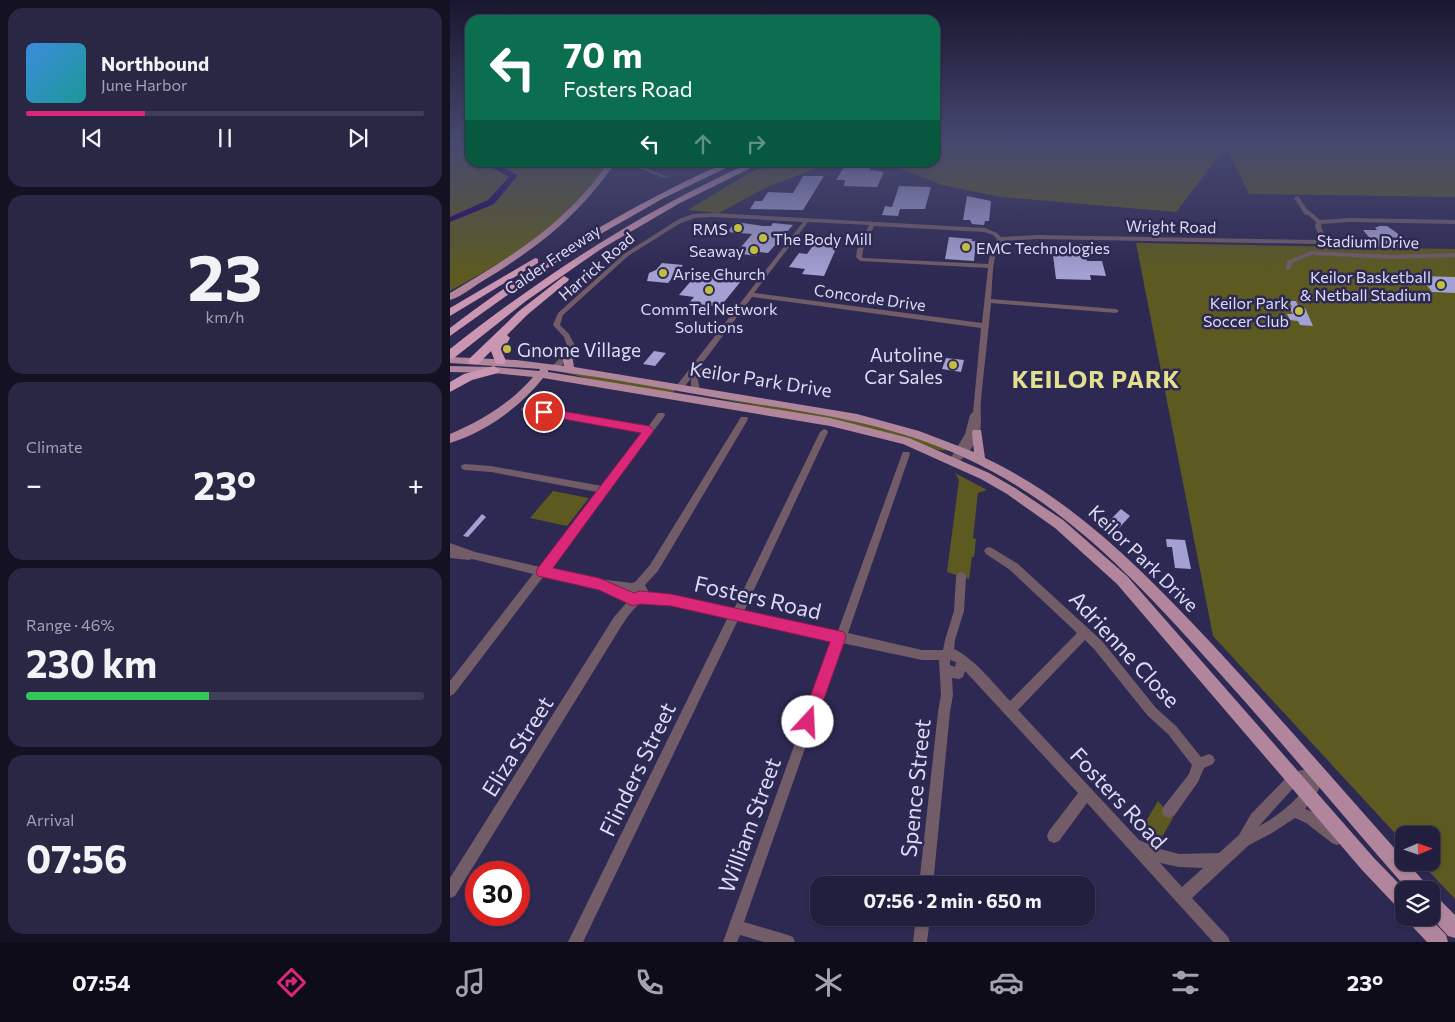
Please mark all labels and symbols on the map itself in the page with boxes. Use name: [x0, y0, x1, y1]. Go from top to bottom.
street label: Wright Road: [1125, 216, 1217, 236]
place label: RMS: [693, 219, 728, 238]
street label: Calder Freeway: [501, 220, 603, 298]
marker: RMS: [732, 222, 744, 234]
street label: Harrick Road: [554, 228, 638, 304]
place label: The Body Mill: [773, 229, 872, 248]
street label: Stadium Drive: [1317, 231, 1419, 251]
marker: The Body Mill: [757, 232, 769, 244]
place label: EMC Technologies: [976, 238, 1110, 257]
place label: Seaway: [689, 241, 744, 260]
marker: EMC Technologies: [960, 241, 972, 253]
marker: Seaway: [748, 244, 760, 256]
place label: Arise Church: [673, 264, 766, 283]
marker: Arise Church: [657, 267, 669, 279]
place label: Keilor Basketball & Netball Stadium: [1300, 267, 1431, 304]
marker: Keilor Basketball & Netball Stadium: [1435, 279, 1447, 291]
street label: Concorde Drive: [813, 280, 927, 314]
marker: CommTel Network Solutions: [703, 284, 715, 296]
place label: Keilor Park Soccer Club: [1203, 293, 1289, 330]
place label: CommTel Network Solutions: [640, 299, 778, 336]
marker: Keilor Park Soccer Club: [1293, 305, 1305, 317]
place label: Gnome Village: [517, 338, 641, 361]
marker: Gnome Village: [501, 343, 513, 355]
place label: Autoline Car Sales: [864, 343, 943, 388]
street label: Keilor Park Drive: [688, 356, 834, 402]
marker: Autoline Car Sales: [947, 359, 959, 371]
district label: KEILOR PARK: [1012, 364, 1180, 393]
pin: [523, 391, 565, 433]
street label: Keilor Park Drive: [1084, 500, 1204, 616]
street label: Fosters Road: [692, 569, 824, 625]
street label: Adrienne Close: [1064, 585, 1186, 713]
street label: Eliza Street: [476, 691, 558, 801]
position arrow: [781, 695, 833, 747]
street label: Flinders Street: [593, 698, 681, 840]
street label: Spence Street: [894, 717, 936, 859]
street label: Fosters Road: [1065, 741, 1173, 855]
street label: William Street: [712, 754, 786, 896]
north arrow: [1395, 826, 1440, 871]
speed limit sign: 30: [465, 861, 530, 926]

